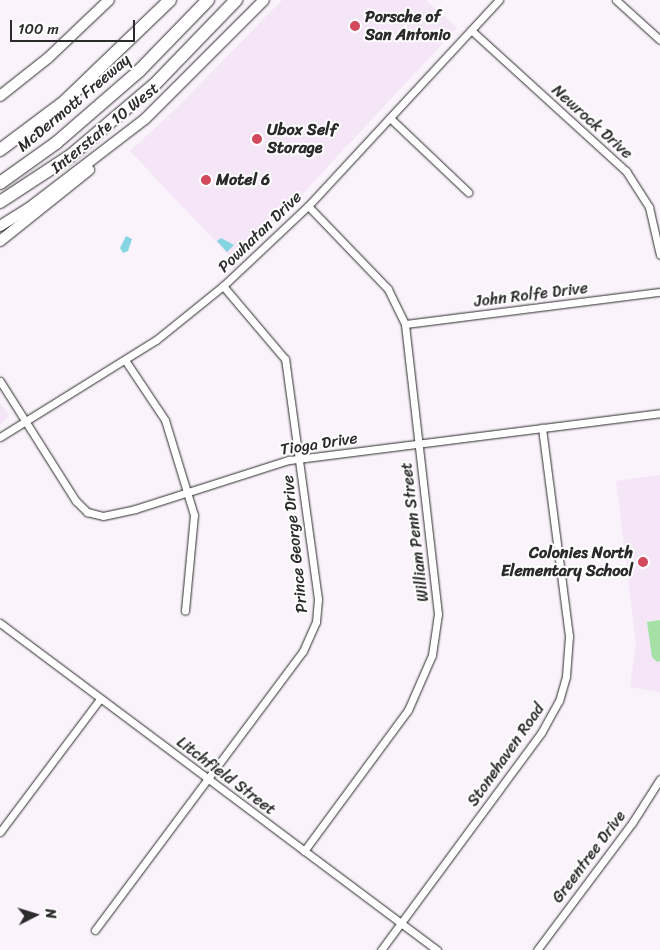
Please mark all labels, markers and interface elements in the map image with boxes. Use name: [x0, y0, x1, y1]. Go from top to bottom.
place label: Porsche of San Antonio: [365, 7, 451, 45]
scale bar: [12, 10, 138, 42]
text: 100 m: [18, 16, 59, 42]
marker: Porsche of San Antonio: [349, 20, 361, 32]
street label: McDermott Freeway: [13, 50, 135, 156]
street label: Interstate 10 West: [47, 79, 163, 177]
street label: Newrock Drive: [548, 81, 636, 163]
place label: Ubox Self Storage: [267, 120, 337, 158]
marker: Ubox Self Storage: [251, 133, 263, 145]
place label: Motel 6: [216, 170, 270, 190]
marker: Motel 6: [200, 174, 212, 186]
street label: Powhatan Drive: [214, 187, 306, 277]
street label: John Rolfe Drive: [473, 278, 589, 312]
street label: Tioga Drive: [279, 428, 359, 460]
street label: William Penn Street: [397, 461, 433, 603]
street label: Prince George Drive: [278, 474, 312, 614]
place label: Colonies North Elementary School: [501, 543, 633, 581]
marker: Colonies North Elementary School: [637, 556, 649, 568]
street label: Stonehaven Road: [463, 700, 549, 810]
street label: Litchfield Street: [173, 733, 279, 819]
street label: Greentree Drive: [548, 807, 630, 907]
north arrow: [10, 890, 60, 940]
text: N: [38, 908, 63, 920]

